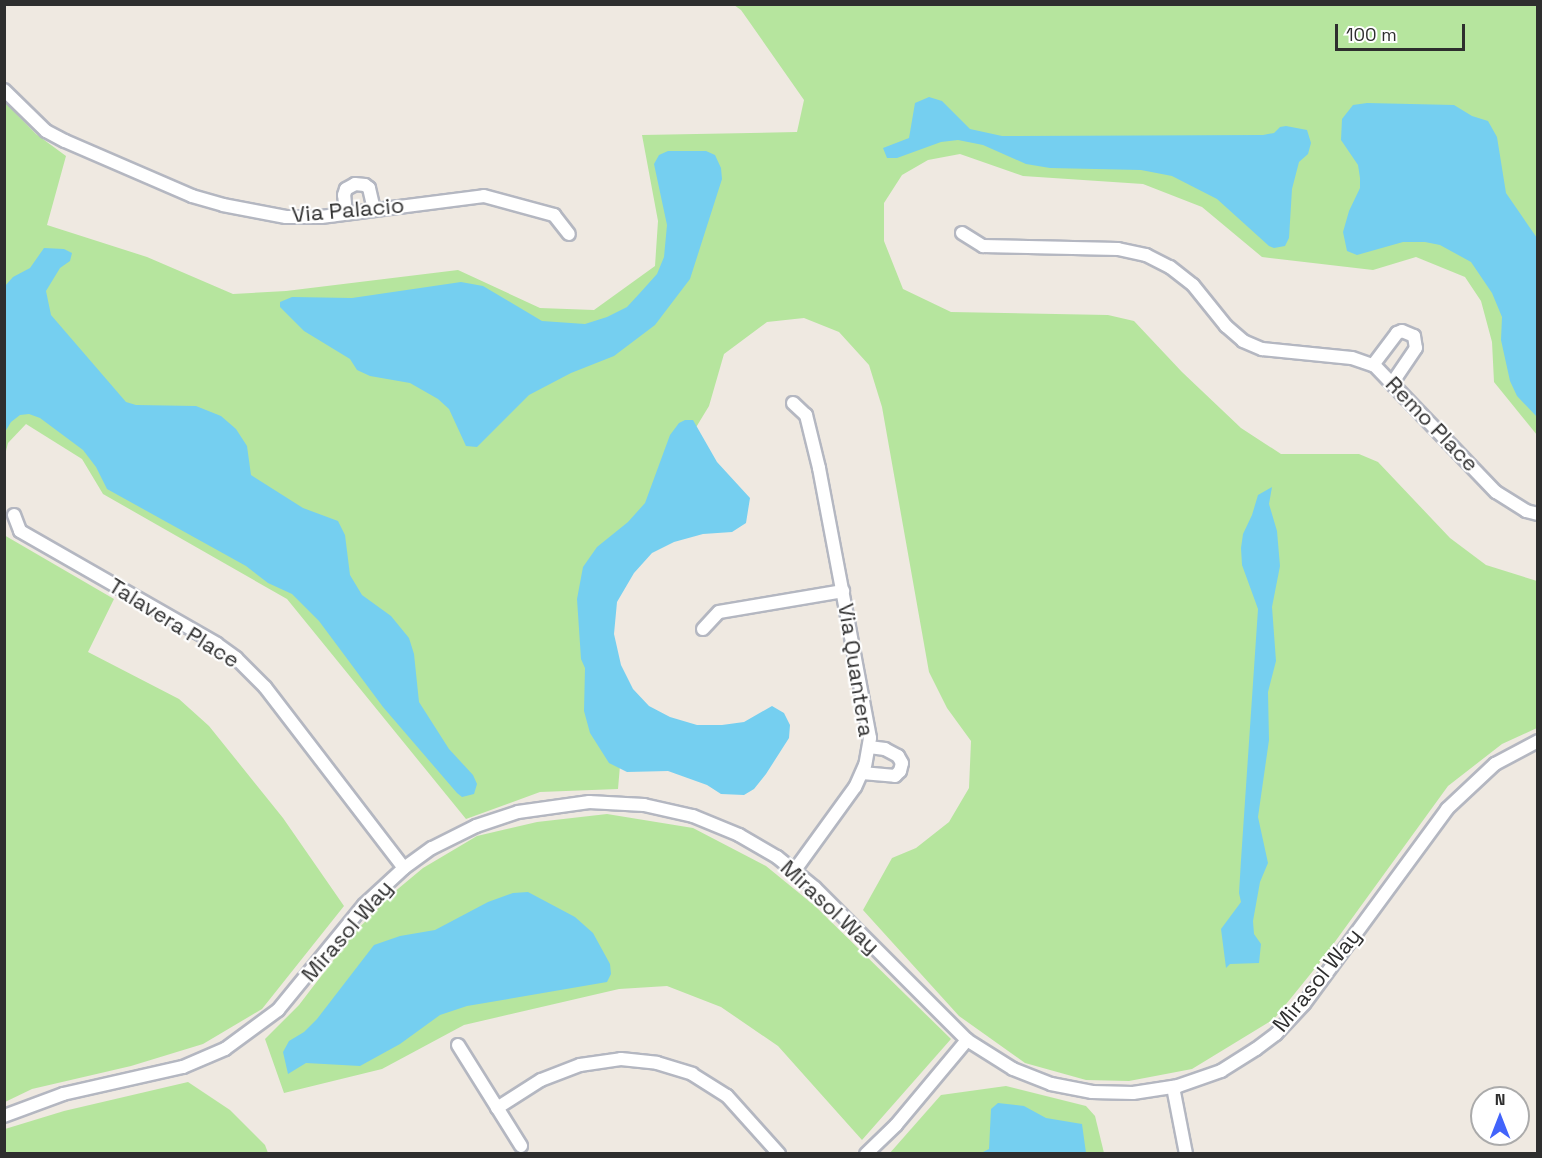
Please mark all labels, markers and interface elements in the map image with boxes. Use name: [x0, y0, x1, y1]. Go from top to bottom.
scale bar: [1338, 12, 1468, 50]
text: 100 m: [1346, 23, 1397, 46]
street label: Via Palacio: [291, 192, 405, 228]
street label: Remo Place: [1380, 371, 1484, 477]
street label: Talavera Place: [104, 572, 244, 674]
street label: Via Quantera: [832, 601, 880, 739]
street label: Mirasol Way: [775, 854, 885, 960]
street label: Mirasol Way: [296, 875, 398, 987]
street label: Mirasol Way: [1267, 923, 1367, 1037]
north arrow: [1470, 1086, 1530, 1146]
text: N: [1495, 1089, 1505, 1110]

